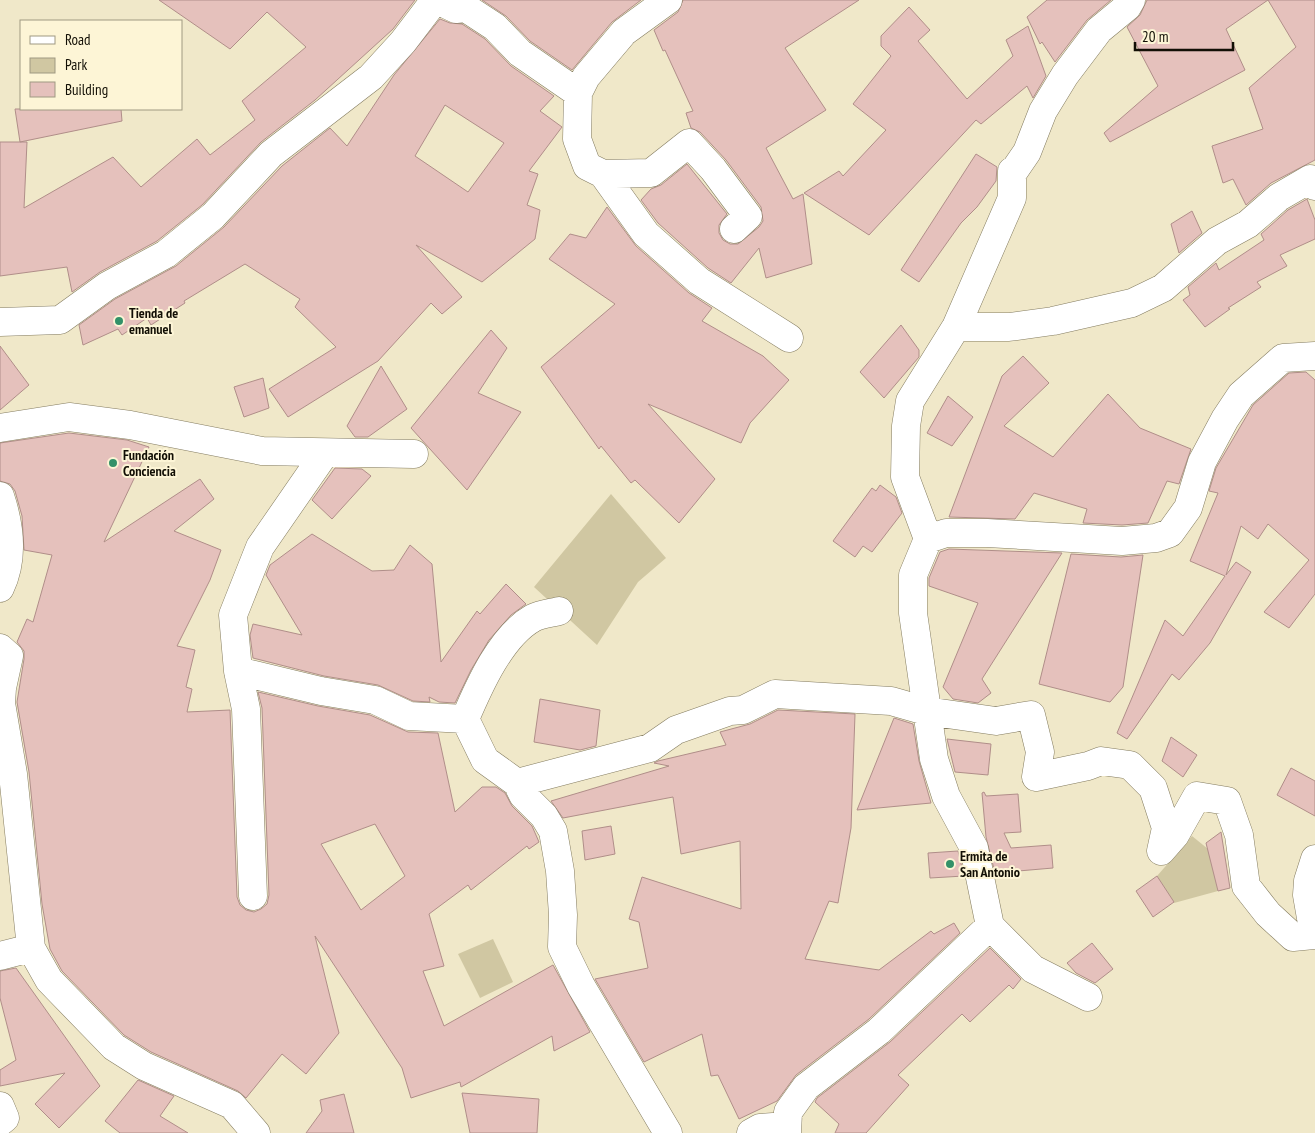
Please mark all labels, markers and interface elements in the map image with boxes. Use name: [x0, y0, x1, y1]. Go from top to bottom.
legend: [20, 20, 182, 110]
scale bar: [1135, 20, 1232, 52]
text: 20 m: [1142, 27, 1168, 46]
text: Road: [65, 30, 91, 49]
text: Park: [65, 55, 87, 74]
text: Building: [65, 80, 108, 99]
place label: Tienda de emanuel: [129, 304, 178, 338]
marker: Tienda de emanuel: [113, 315, 125, 327]
place label: Fundación Conciencia: [123, 446, 176, 480]
marker: Fundación Conciencia: [107, 457, 119, 469]
place label: Ermita de San Antonio: [960, 847, 1020, 881]
marker: Ermita de San Antonio: [944, 858, 956, 870]

